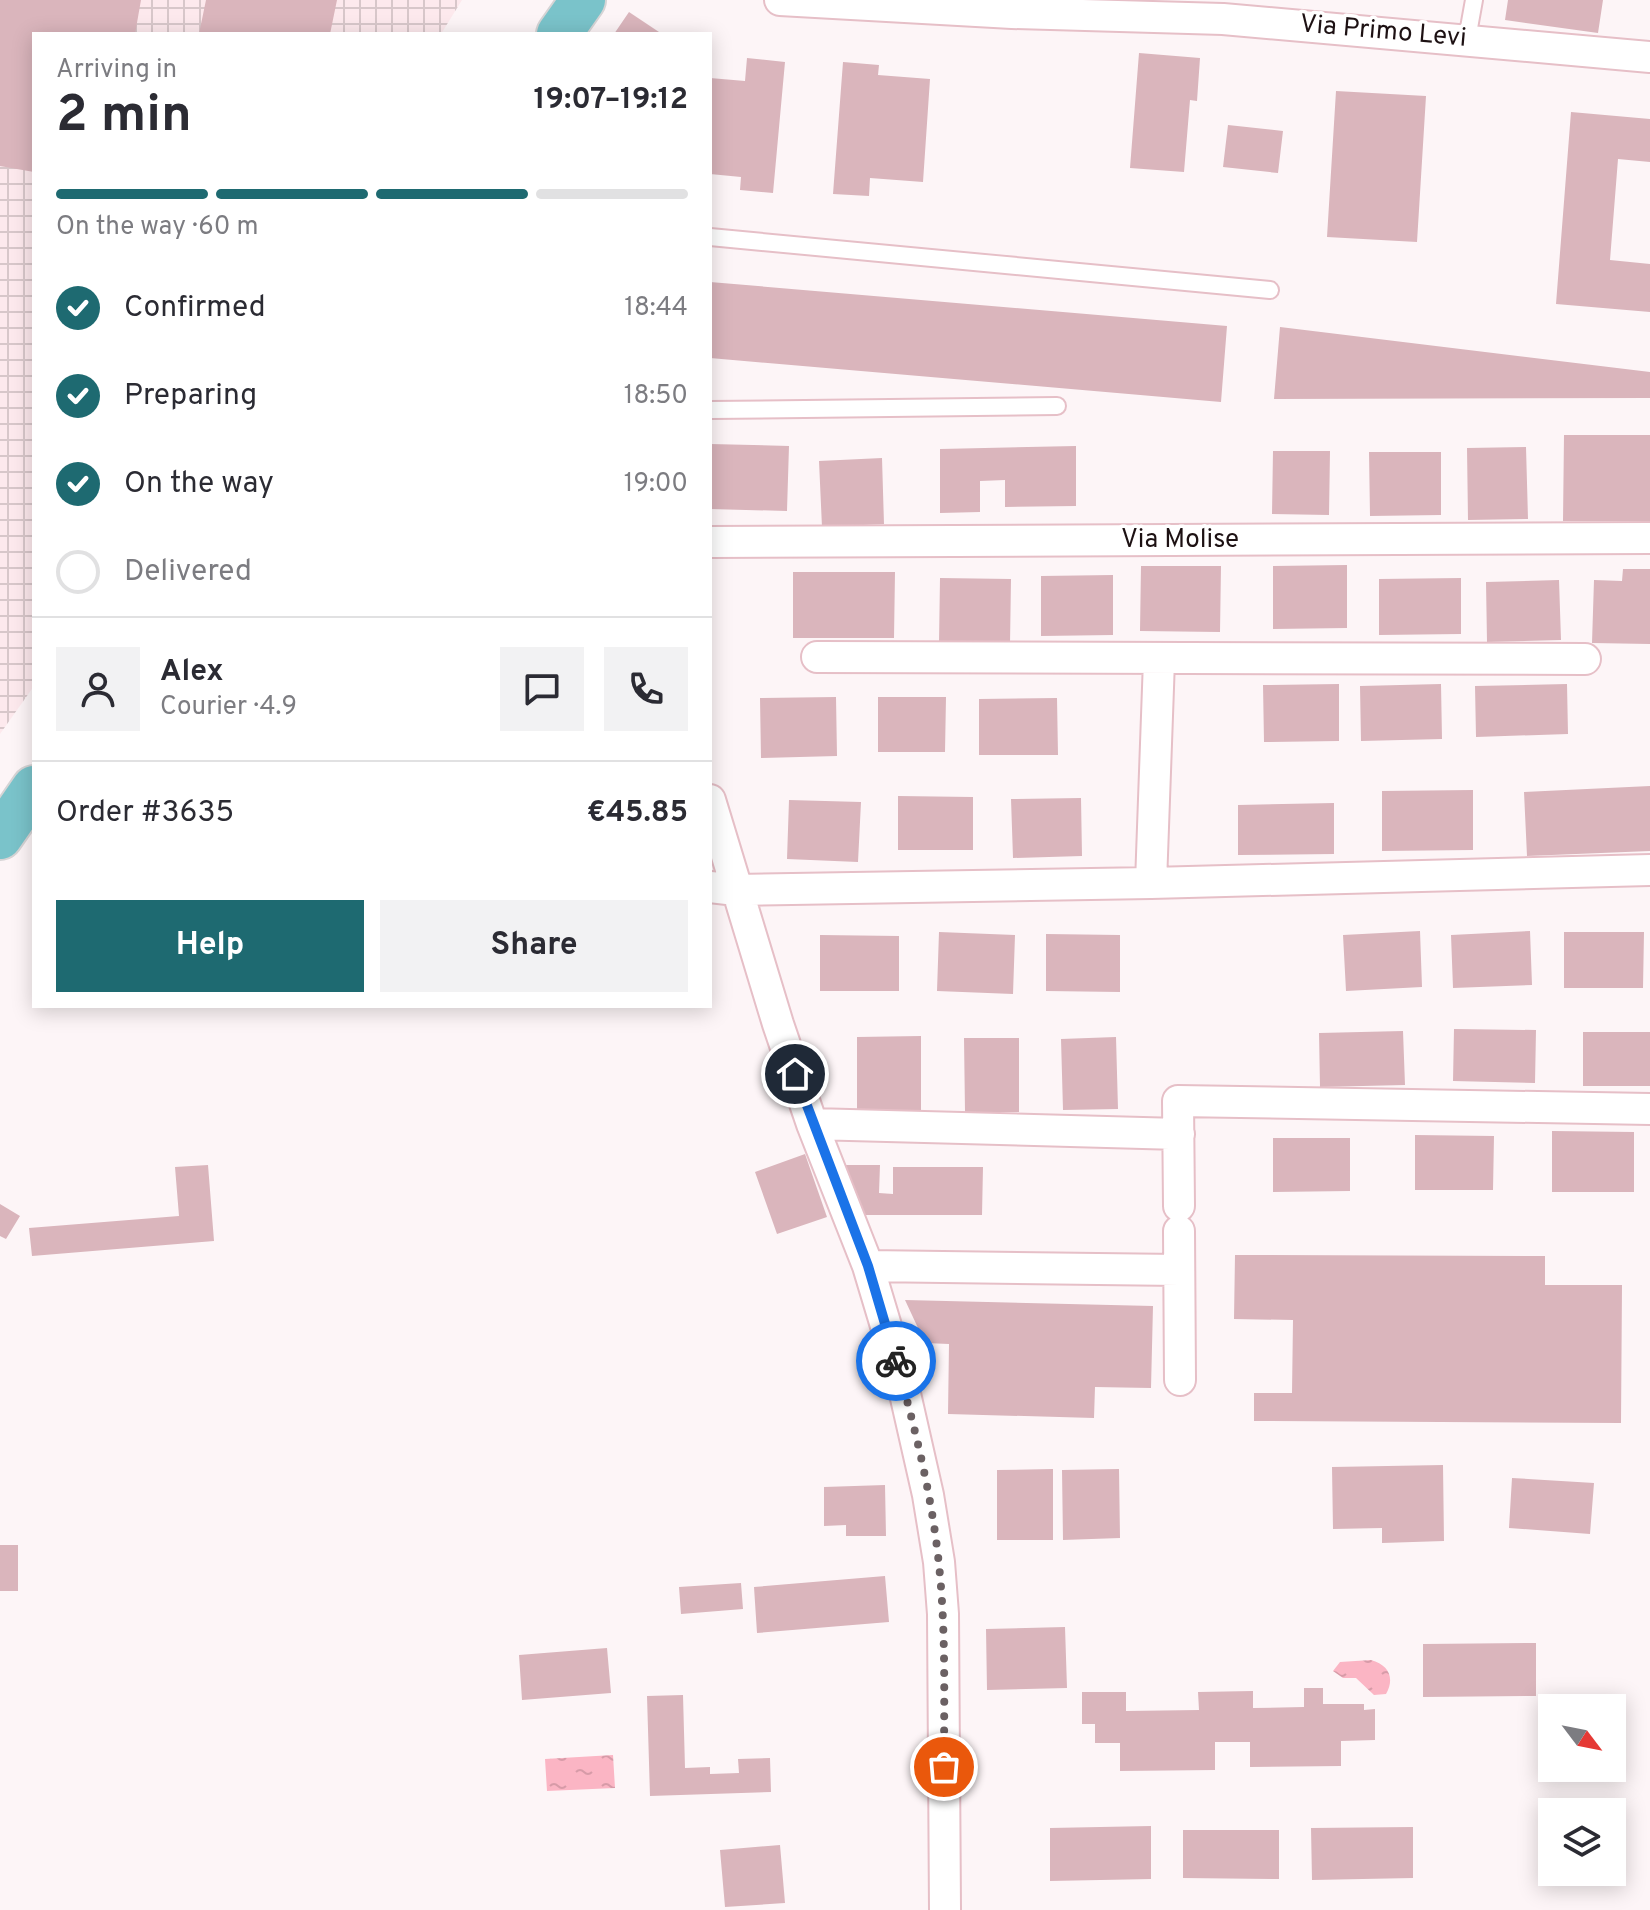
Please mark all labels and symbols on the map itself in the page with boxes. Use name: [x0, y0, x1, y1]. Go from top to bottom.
street label: Via Primo Levi: [1298, 8, 1468, 56]
street label: Via Molise: [1121, 524, 1239, 557]
pin: [761, 1040, 829, 1108]
courier: [856, 1321, 936, 1401]
north arrow: [1538, 1694, 1626, 1782]
pin: [910, 1733, 978, 1801]

